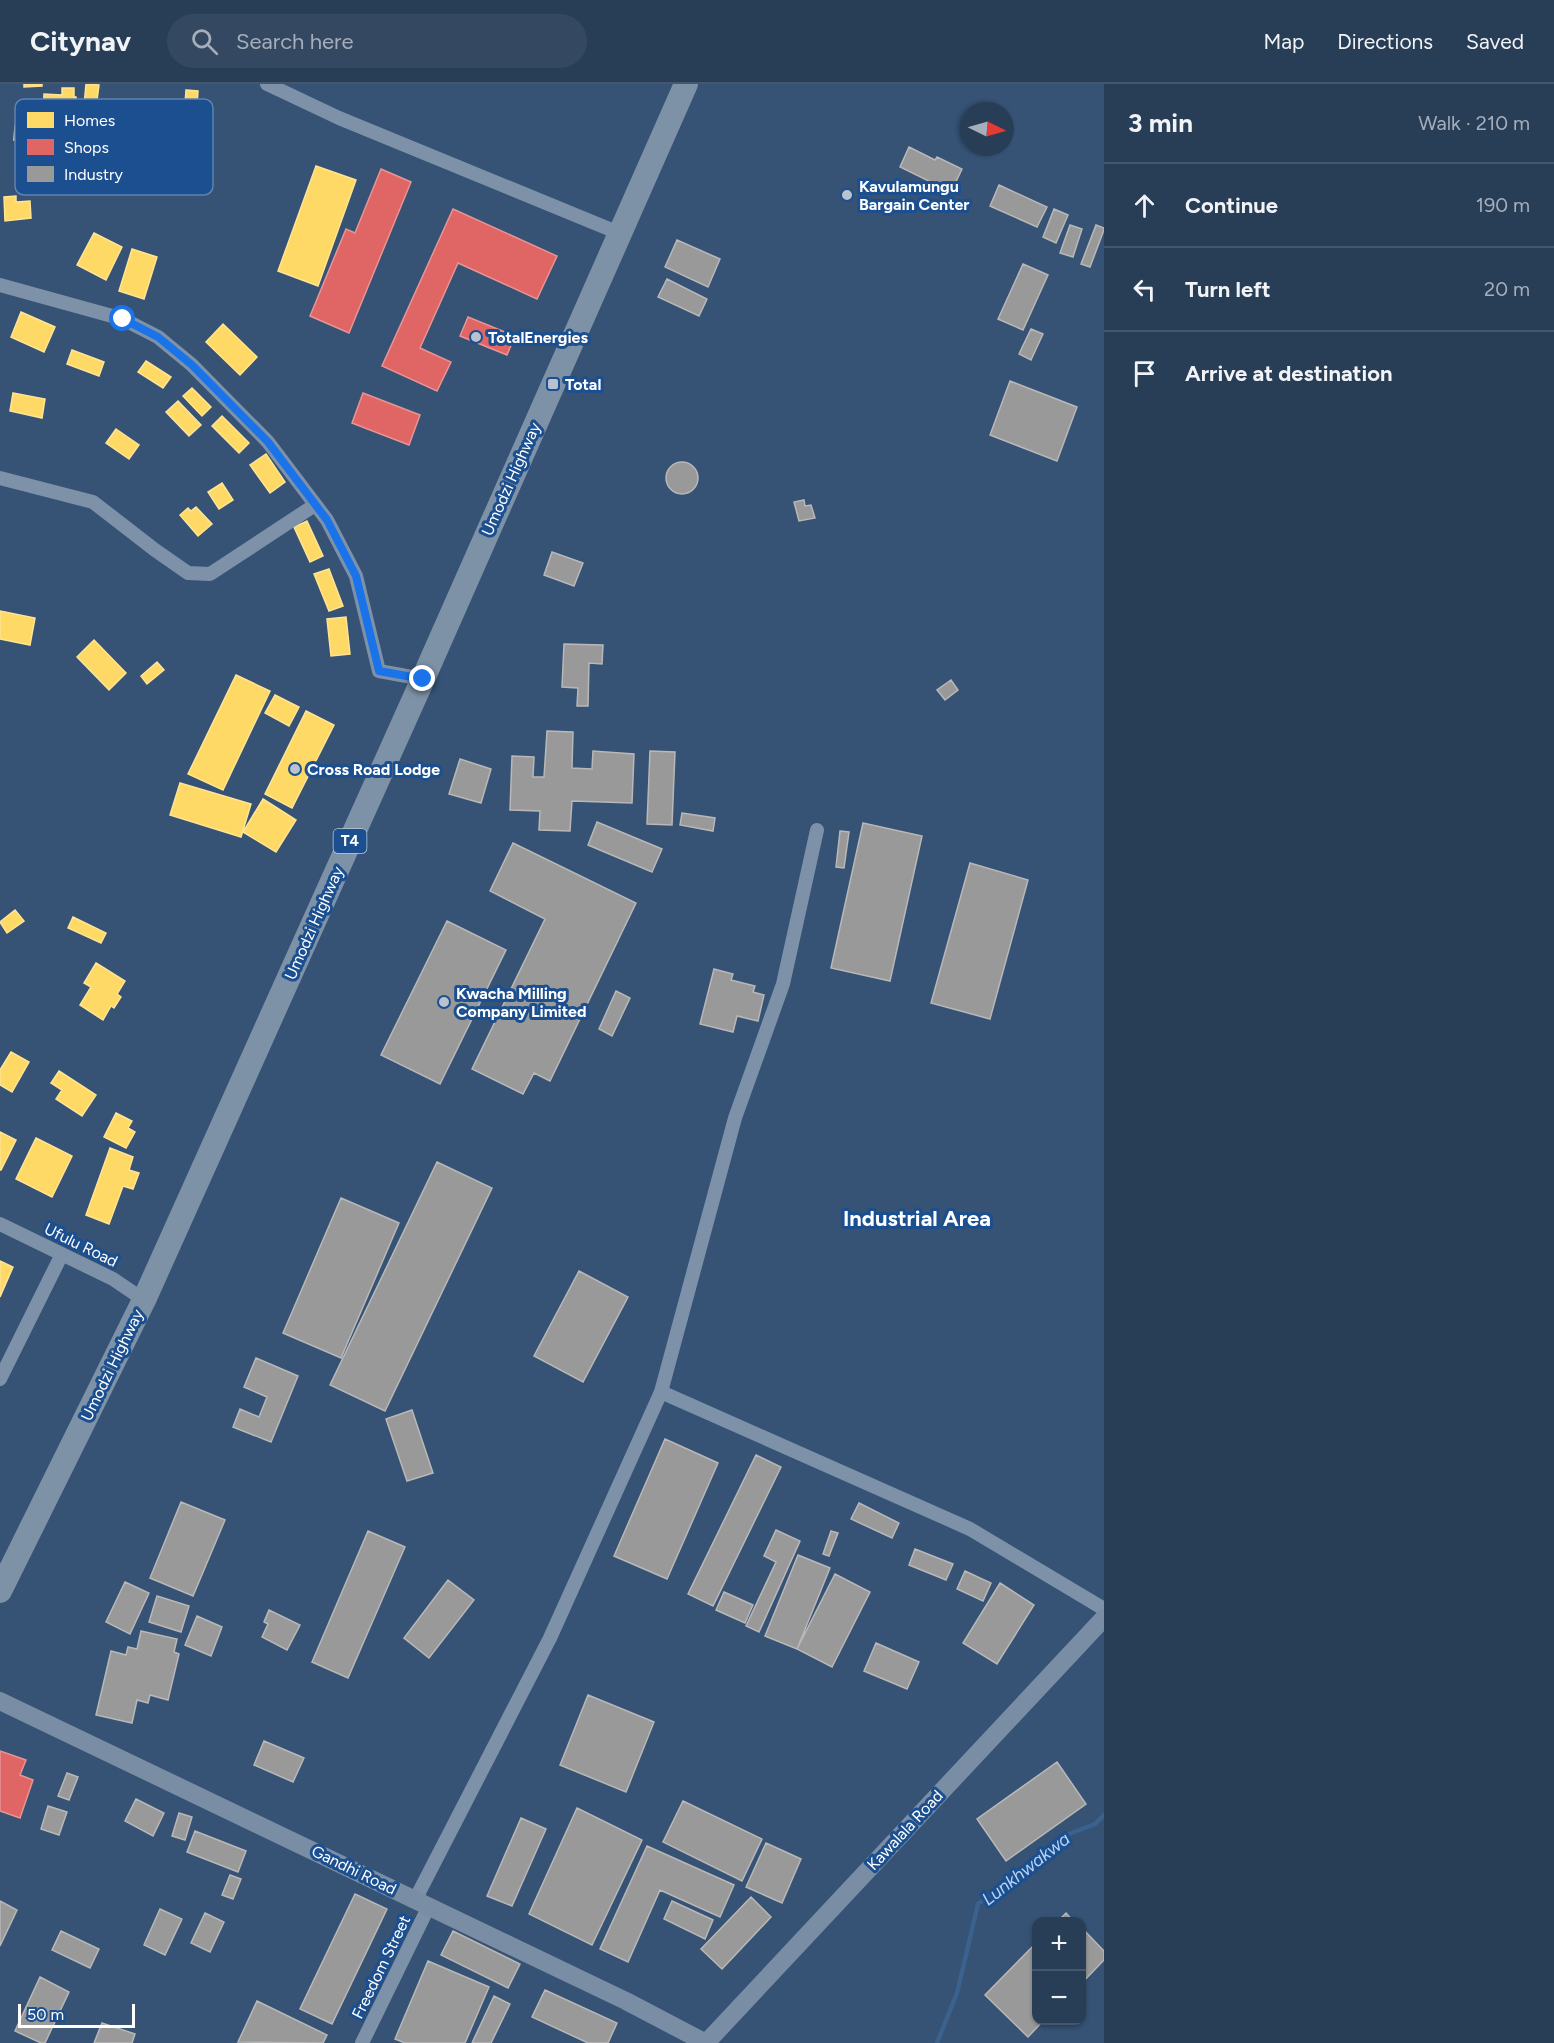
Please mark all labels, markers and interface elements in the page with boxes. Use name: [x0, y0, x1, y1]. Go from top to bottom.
search box: [167, 14, 587, 68]
text: Citynav: [30, 24, 131, 58]
icon: search: [188, 25, 221, 58]
text: Search here: [236, 28, 354, 55]
text: Map: [1263, 29, 1304, 54]
text: Directions: [1337, 29, 1433, 54]
text: Saved: [1466, 29, 1524, 54]
legend: [15, 99, 213, 195]
north arrow: [960, 102, 1014, 156]
text: 3 min: [1128, 107, 1193, 139]
text: Homes: [64, 111, 115, 130]
text: Walk · 210 m: [1418, 111, 1530, 135]
text: Shops: [64, 138, 109, 157]
text: Industry: [64, 165, 123, 184]
place label: Kavulamungu Bargain Center: [859, 177, 969, 214]
marker: Kavulamungu Bargain Center: [840, 188, 854, 202]
icon: ahead: [1128, 189, 1161, 222]
text: Continue: [1185, 192, 1278, 219]
text: 190 m: [1476, 193, 1530, 217]
icon: left: [1128, 273, 1161, 306]
text: Turn left: [1185, 276, 1271, 303]
text: 20 m: [1484, 277, 1530, 301]
route start: [109, 305, 135, 331]
place label: TotalEnergies: [488, 328, 588, 347]
marker: TotalEnergies: [469, 330, 483, 344]
icon: arrive: [1128, 357, 1161, 390]
text: Arrive at destination: [1185, 360, 1393, 387]
place label: Total: [565, 375, 601, 394]
marker: Total: [546, 377, 560, 391]
street label: Umodzi Highway: [478, 419, 545, 539]
route end: [409, 665, 435, 691]
place label: Cross Road Lodge: [307, 760, 440, 779]
marker: Cross Road Lodge: [288, 762, 302, 776]
road number: T4: [334, 829, 366, 853]
street label: Umodzi Highway: [281, 863, 348, 983]
place label: Kwacha Milling Company Limited: [456, 984, 586, 1021]
marker: Kwacha Milling Company Limited: [437, 995, 451, 1009]
district label: Industrial Area: [843, 1205, 991, 1232]
street label: Ufulu Road: [41, 1219, 121, 1271]
street label: Umodzi Highway: [77, 1306, 147, 1424]
street label: Kawalala Road: [863, 1786, 947, 1874]
water label: Lunkhwakwa: [978, 1827, 1075, 1910]
street label: Gandhi Road: [308, 1841, 400, 1899]
street label: Freedom Street: [348, 1912, 414, 2022]
map controls: [1032, 1917, 1086, 2025]
button: +: [1032, 1917, 1086, 1971]
button: −: [1032, 1971, 1086, 2025]
scale bar: [18, 2001, 135, 2028]
text: 50 m: [27, 2005, 64, 2024]

